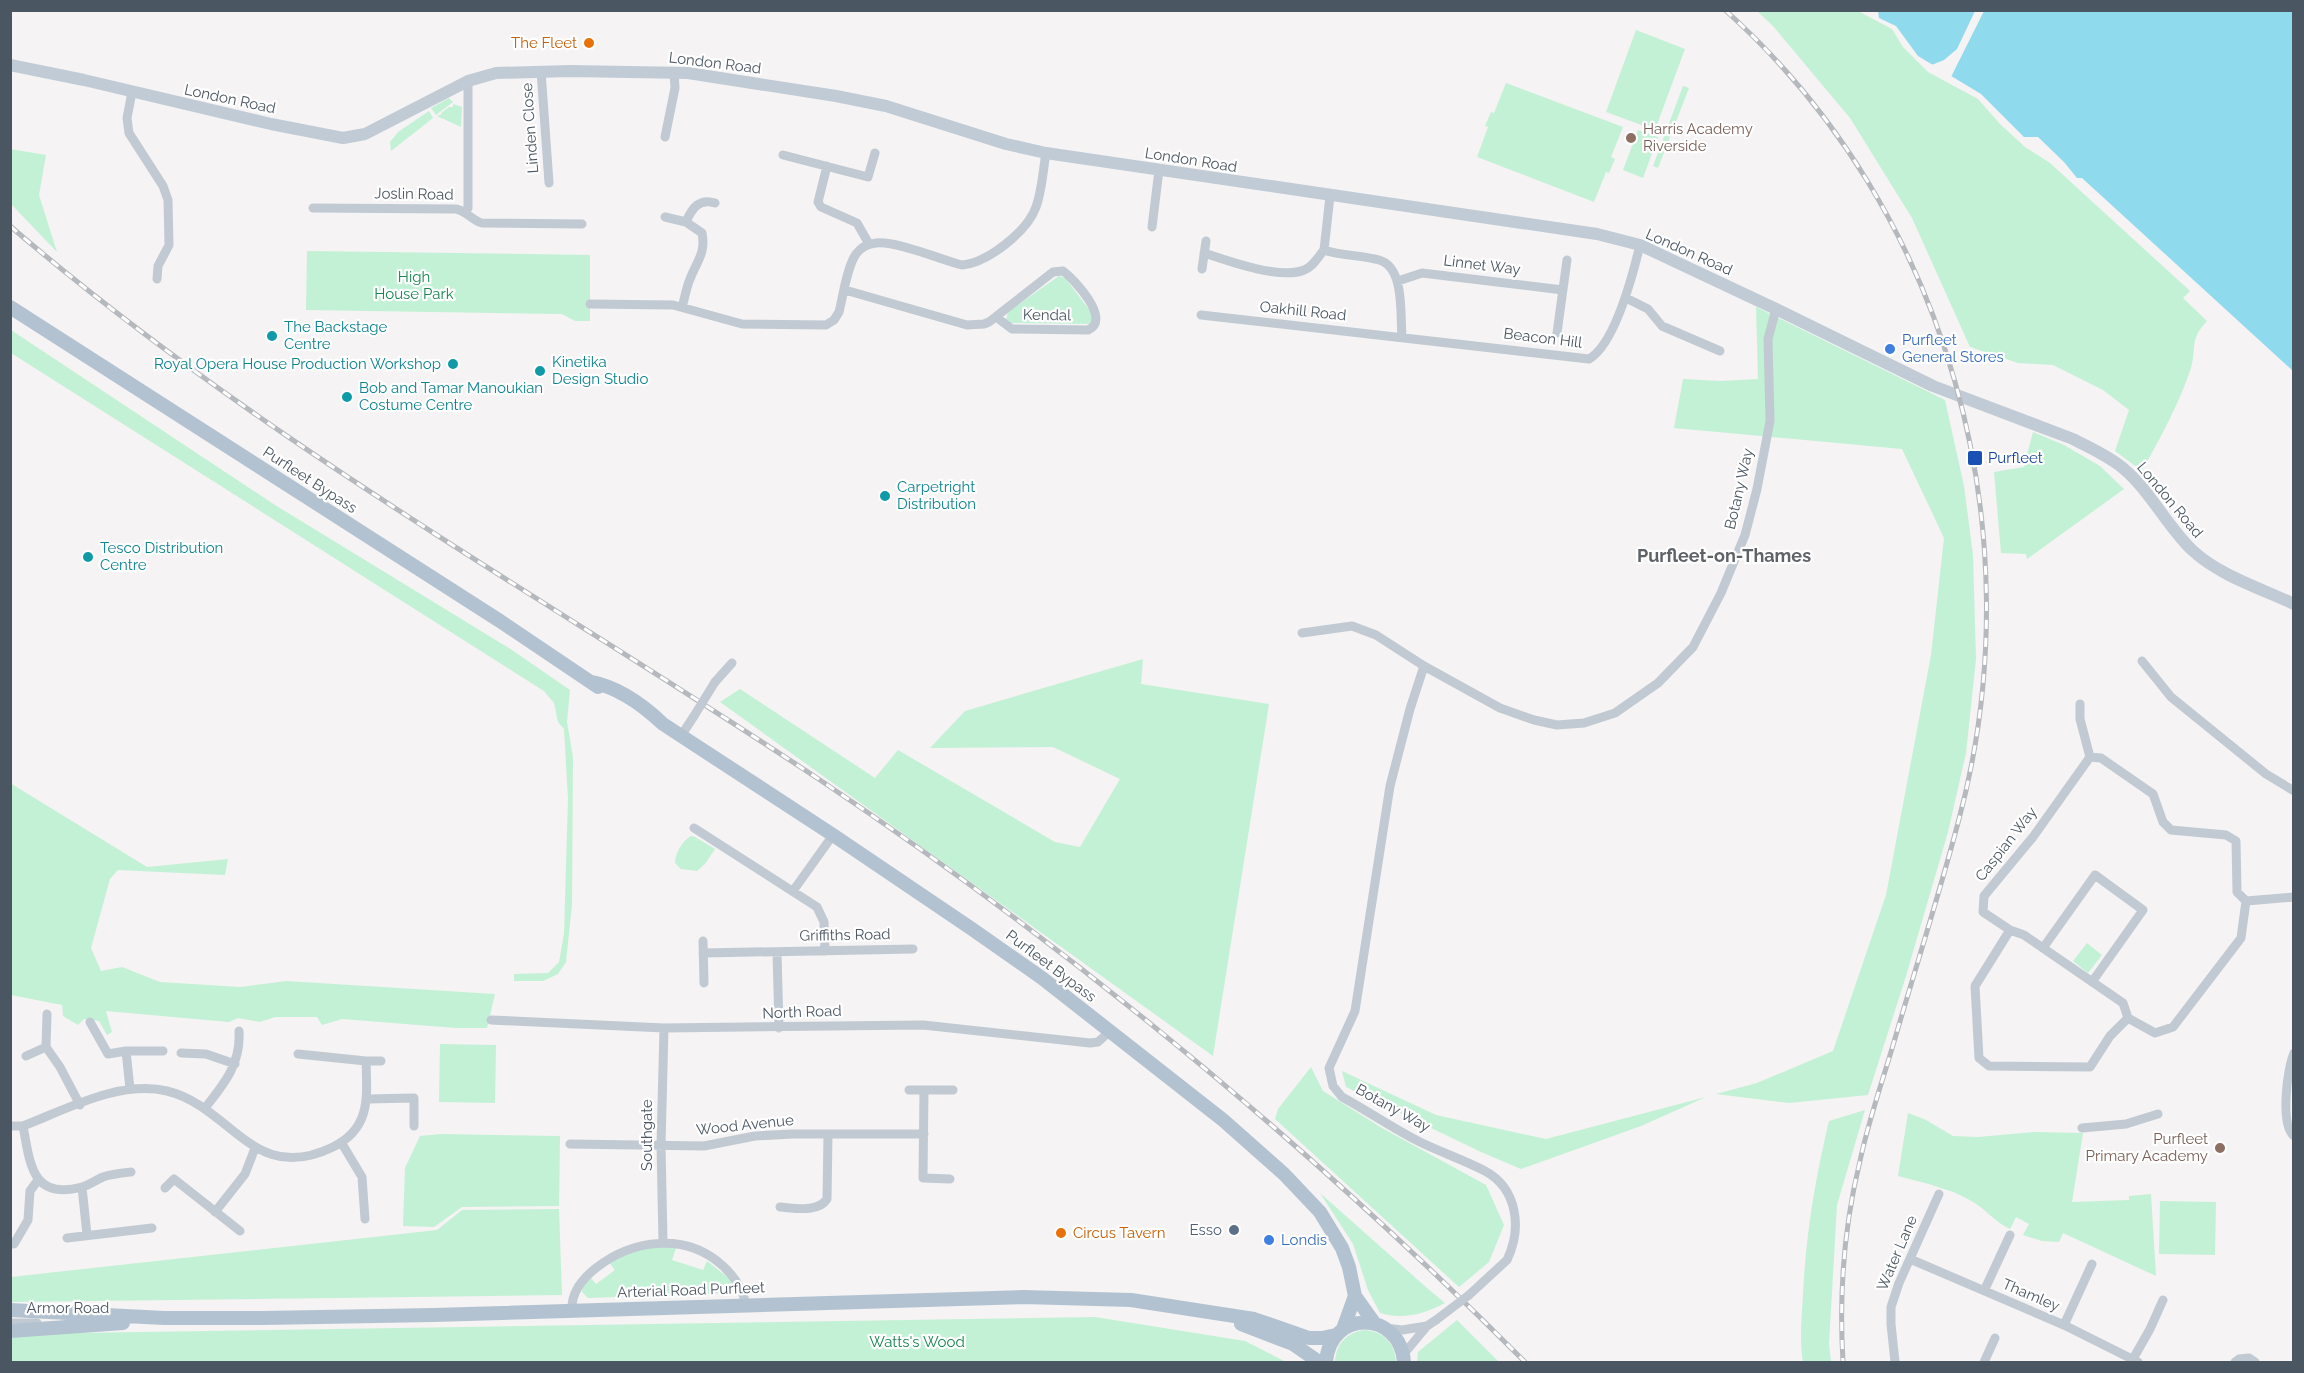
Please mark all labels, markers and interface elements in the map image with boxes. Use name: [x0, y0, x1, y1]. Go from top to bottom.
place label: The Fleet: [511, 34, 577, 52]
marker: The Fleet: [582, 36, 596, 50]
street label: London Road: [668, 48, 762, 78]
street label: London Road: [183, 81, 277, 117]
street label: Linden Close: [518, 82, 542, 174]
place label: Harris Academy Riverside: [1643, 120, 1753, 155]
marker: Harris Academy Riverside: [1624, 131, 1638, 145]
street label: London Road: [1144, 144, 1238, 176]
street label: Joslin Road: [374, 184, 454, 204]
street label: London Road: [1643, 225, 1735, 279]
street label: Linnet Way: [1442, 251, 1522, 279]
park label: High House Park: [374, 268, 454, 303]
street label: Oakhill Road: [1259, 298, 1347, 324]
street label: Kendal: [1023, 306, 1072, 324]
place label: The Backstage Centre: [284, 318, 388, 353]
street label: Beacon Hill: [1503, 324, 1584, 352]
marker: The Backstage Centre: [265, 329, 279, 343]
place label: Purfleet General Stores: [1902, 331, 2004, 366]
marker: Purfleet General Stores: [1883, 342, 1897, 356]
place label: Kinetika Design Studio: [552, 353, 648, 388]
place label: Royal Opera House Production Workshop: [154, 355, 441, 373]
marker: Royal Opera House Production Workshop: [446, 357, 460, 371]
marker: Kinetika Design Studio: [533, 364, 547, 378]
place label: Bob and Tamar Manoukian Costume Centre: [359, 379, 543, 414]
marker: Bob and Tamar Manoukian Costume Centre: [340, 390, 354, 404]
street label: Purfleet Bypass: [260, 443, 360, 517]
street label: Botany Way: [1721, 447, 1757, 531]
marker: Purfleet: [1966, 449, 1984, 467]
place label: Purfleet: [1988, 449, 2043, 467]
street label: London Road: [2133, 459, 2207, 541]
place label: Carpetright Distribution: [897, 478, 976, 513]
marker: Carpetright Distribution: [878, 489, 892, 503]
place label: Tesco Distribution Centre: [100, 539, 223, 574]
district label: Purfleet-on-Thames: [1637, 545, 1811, 566]
marker: Tesco Distribution Centre: [81, 550, 95, 564]
street label: Caspian Way: [1971, 803, 2041, 885]
street label: Griffiths Road: [799, 925, 891, 945]
street label: Purfleet Bypass: [1002, 926, 1100, 1006]
street label: North Road: [762, 1002, 842, 1022]
street label: Botany Way: [1353, 1080, 1433, 1136]
street label: Southgate: [638, 1099, 656, 1171]
street label: Wood Avenue: [695, 1111, 795, 1139]
place label: Purfleet Primary Academy: [2086, 1130, 2208, 1165]
marker: Purfleet Primary Academy: [2213, 1141, 2227, 1155]
street label: Water Lane: [1873, 1213, 1921, 1293]
place label: Esso: [1189, 1221, 1222, 1239]
marker: Esso: [1227, 1223, 1241, 1237]
place label: Circus Tavern: [1073, 1224, 1165, 1242]
marker: Circus Tavern: [1054, 1226, 1068, 1240]
place label: Londis: [1281, 1231, 1327, 1249]
marker: Londis: [1262, 1233, 1276, 1247]
street label: Thamley: [2000, 1275, 2062, 1315]
street label: Arterial Road Purfleet: [617, 1278, 765, 1302]
street label: Armor Road: [27, 1299, 109, 1317]
park label: Watts's Wood: [869, 1333, 965, 1351]

